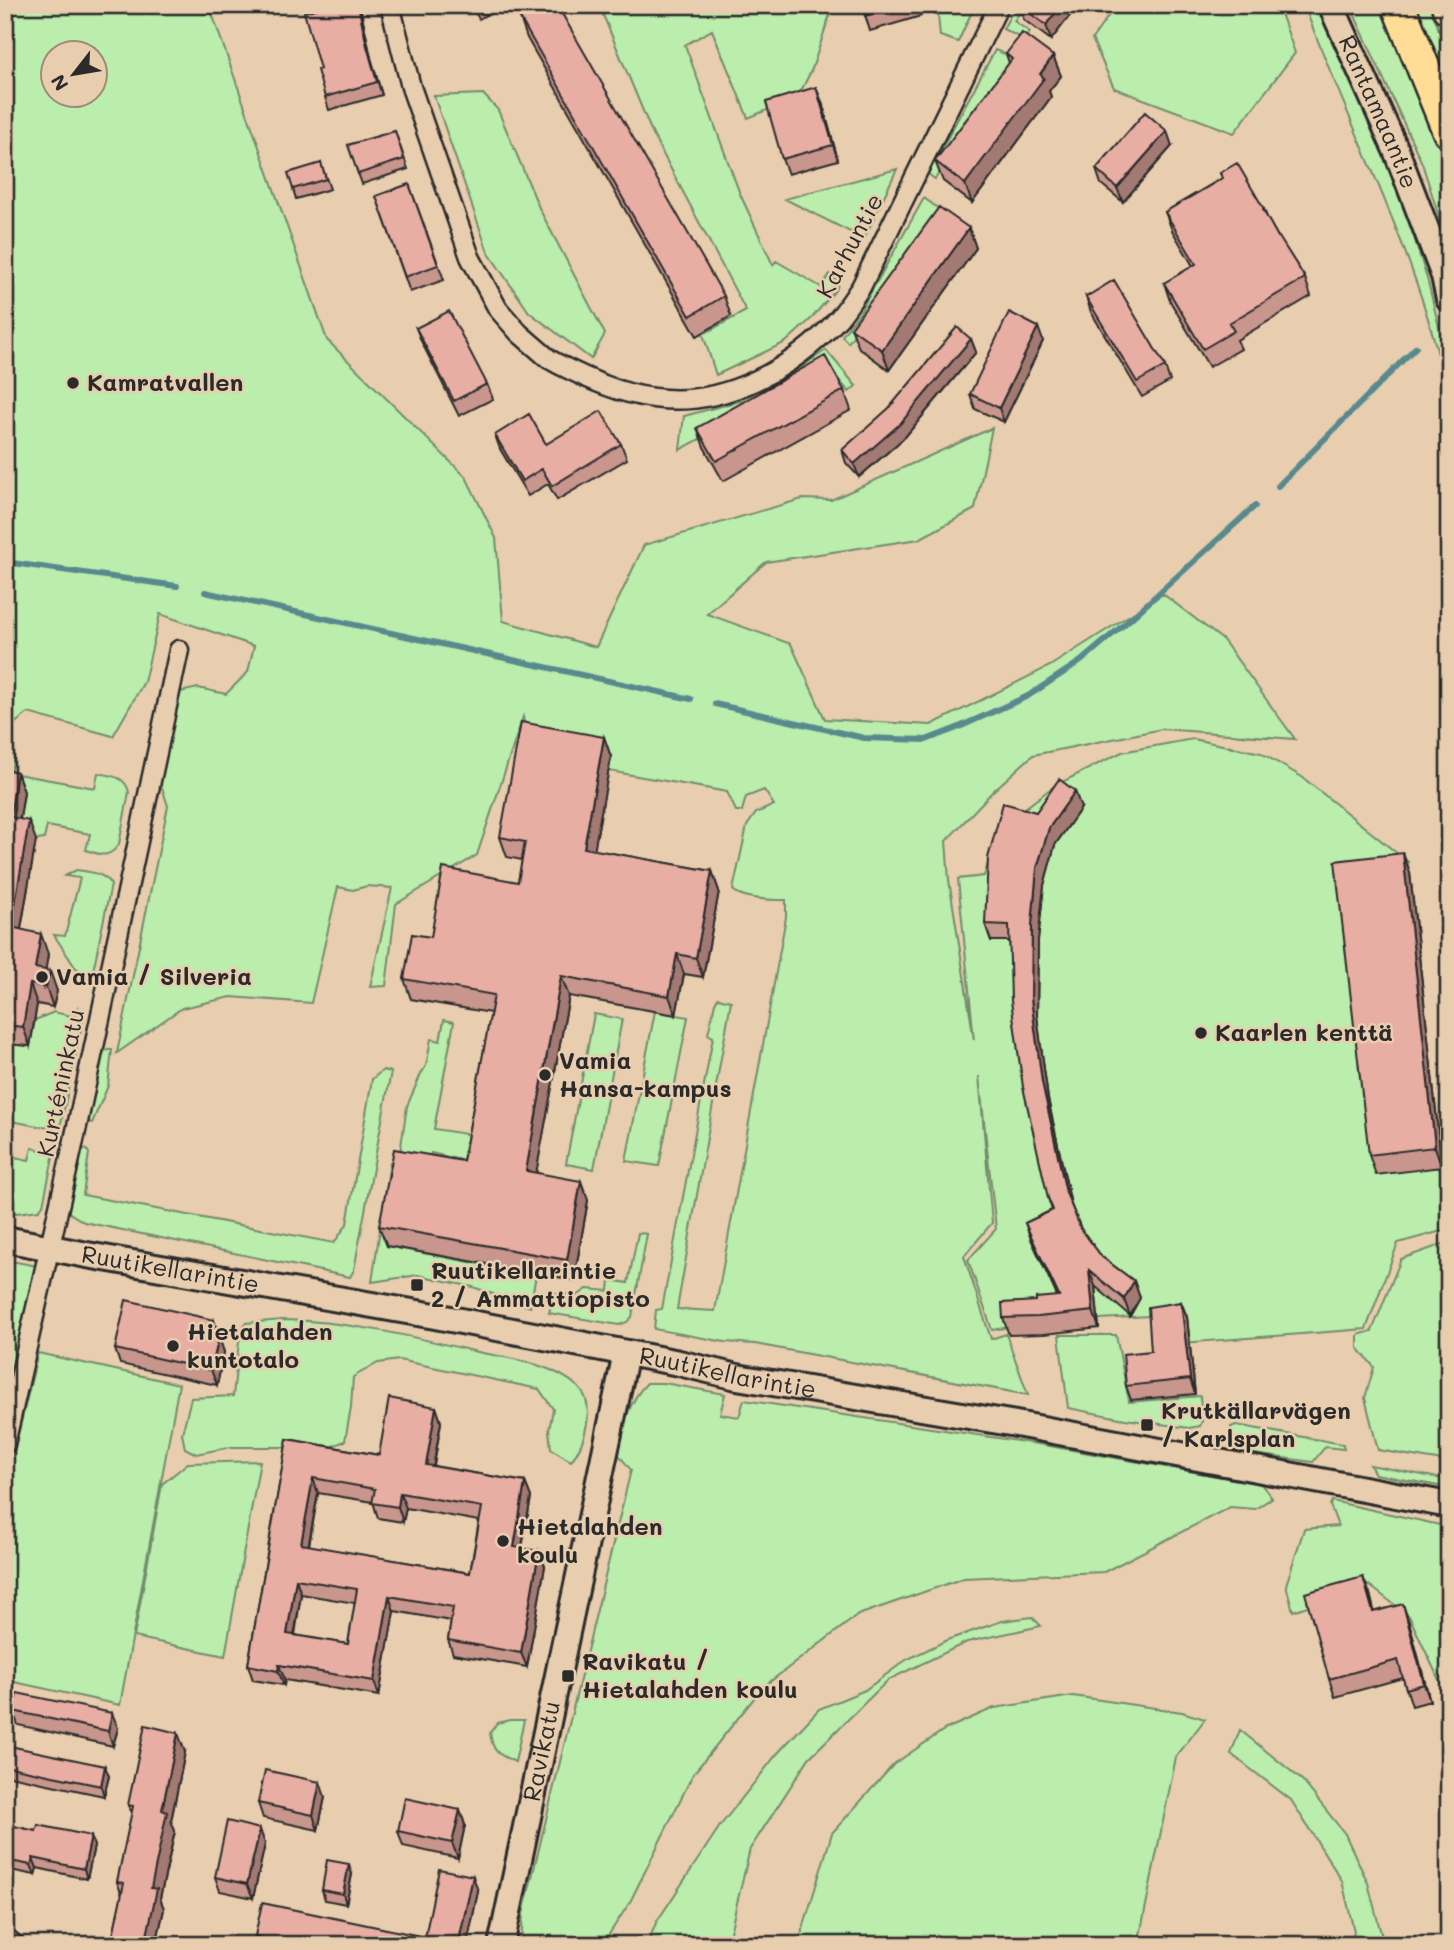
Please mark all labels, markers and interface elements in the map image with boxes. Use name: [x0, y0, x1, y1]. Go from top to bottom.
street label: Rantamaantie: [1332, 30, 1426, 193]
north arrow: [38, 38, 108, 108]
text: N: [45, 70, 73, 96]
street label: Karhuntie: [808, 188, 889, 303]
place label: Kamratvallen: [87, 366, 243, 397]
marker: Kamratvallen: [65, 375, 81, 391]
place label: Vamia / Silveria: [56, 960, 252, 991]
marker: Vamia / Silveria: [34, 969, 50, 985]
street label: Kurténinkatu: [29, 1006, 90, 1160]
place label: Kaarlen kenttä: [1215, 1016, 1393, 1047]
marker: Kaarlen kenttä: [1193, 1025, 1209, 1041]
place label: Vamia Hansa-kampus: [559, 1044, 732, 1103]
marker: Vamia Hansa-kampus: [537, 1067, 553, 1083]
street label: Ruutikellarintie: [79, 1237, 262, 1299]
place label: Ruutikellarintie 2 / Ammattiopisto: [431, 1254, 650, 1313]
marker: Ruutikellarintie 2 / Ammattiopisto: [409, 1277, 425, 1293]
place label: Hietalahden kuntotalo: [187, 1315, 333, 1374]
marker: Hietalahden kuntotalo: [165, 1338, 181, 1354]
street label: Ruutikellarintie: [637, 1339, 819, 1404]
place label: Krutkällarvägen / Karlsplan: [1161, 1394, 1351, 1453]
marker: Krutkällarvägen / Karlsplan: [1139, 1417, 1155, 1433]
place label: Hietalahden koulu: [517, 1510, 663, 1569]
marker: Hietalahden koulu: [495, 1533, 511, 1549]
place label: Ravikatu / Hietalahden koulu: [582, 1645, 798, 1704]
marker: Ravikatu / Hietalahden koulu: [560, 1668, 576, 1684]
street label: Ravikatu: [515, 1698, 566, 1804]

